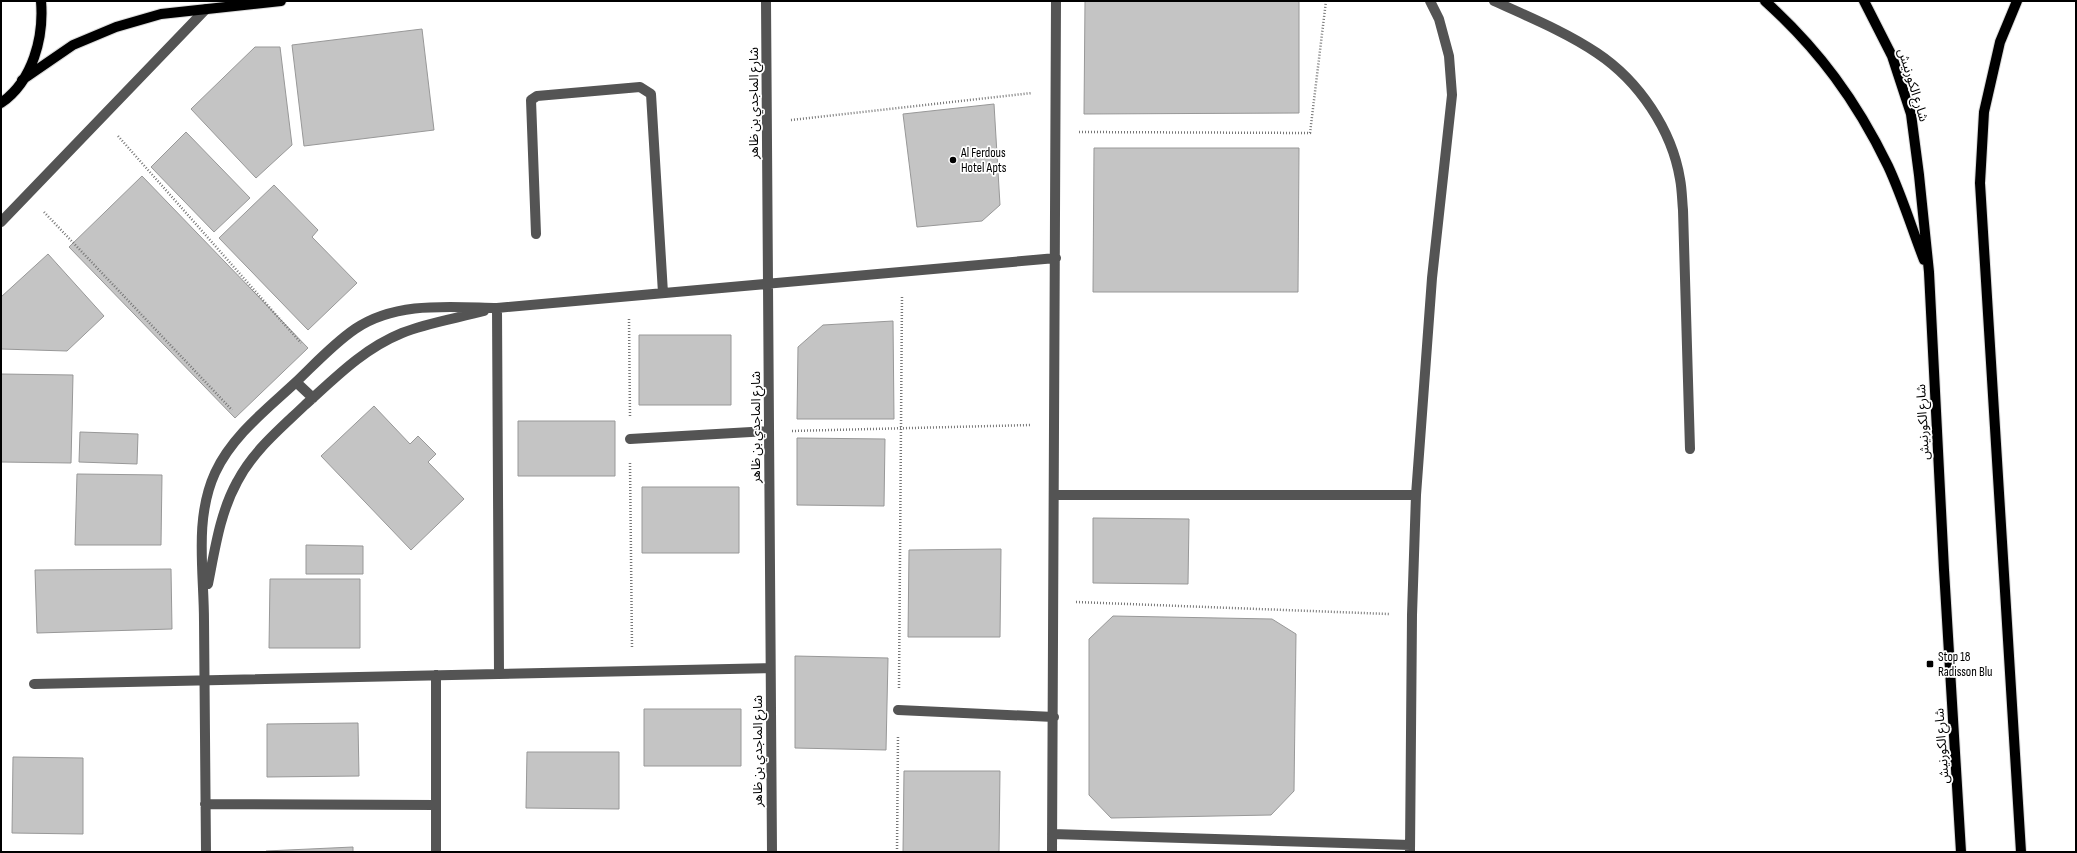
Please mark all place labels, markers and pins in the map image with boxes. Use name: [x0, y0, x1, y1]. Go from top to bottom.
place label: Al Ferdous Hotel Apts: [960, 145, 1007, 176]
marker: Al Ferdous Hotel Apts: [948, 155, 958, 165]
place label: Stop 18 Radisson Blu: [1938, 649, 1993, 680]
marker: Stop 18 Radisson Blu: [1925, 659, 1935, 669]

